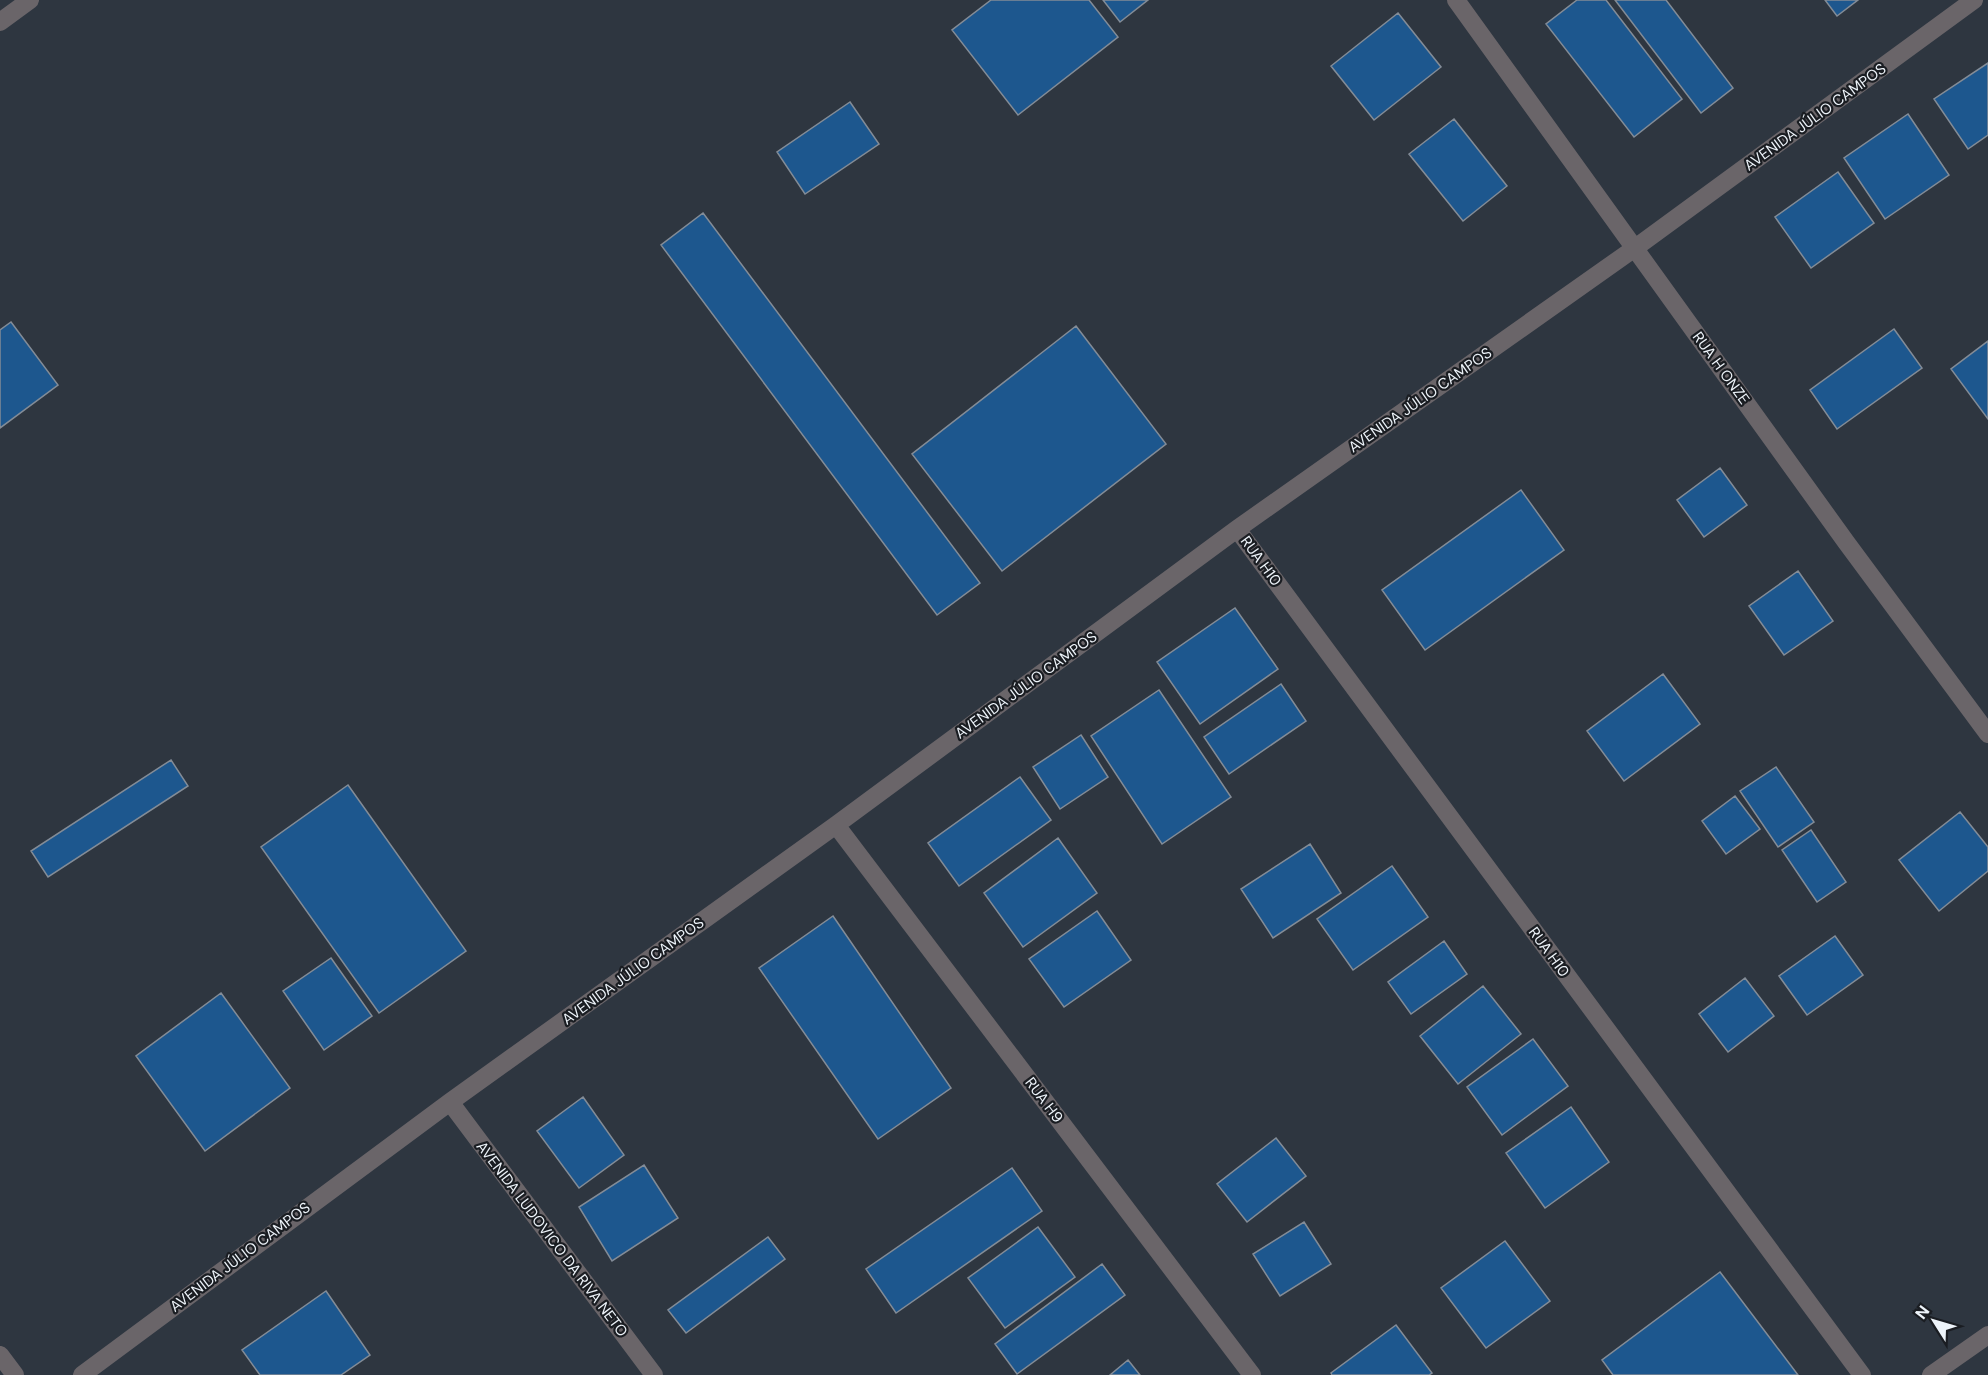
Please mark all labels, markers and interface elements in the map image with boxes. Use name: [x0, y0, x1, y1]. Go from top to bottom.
street label: AVENIDA JÚLIO CAMPOS: [1740, 59, 1890, 175]
street label: RUA H ONZE: [1688, 328, 1754, 408]
street label: AVENIDA JÚLIO CAMPOS: [1344, 343, 1496, 457]
street label: RUA H10: [1236, 532, 1286, 590]
street label: AVENIDA JÚLIO CAMPOS: [951, 627, 1101, 743]
street label: AVENIDA JÚLIO CAMPOS: [558, 913, 708, 1029]
street label: RUA H10: [1524, 923, 1574, 981]
street label: RUA H9: [1020, 1073, 1068, 1127]
street label: AVENIDA LUDOVICO DA RIVA NETO: [472, 1137, 632, 1341]
street label: AVENIDA JÚLIO CAMPOS: [166, 1197, 314, 1316]
north arrow: [1904, 1291, 1964, 1351]
text: N: [1911, 1301, 1934, 1323]

